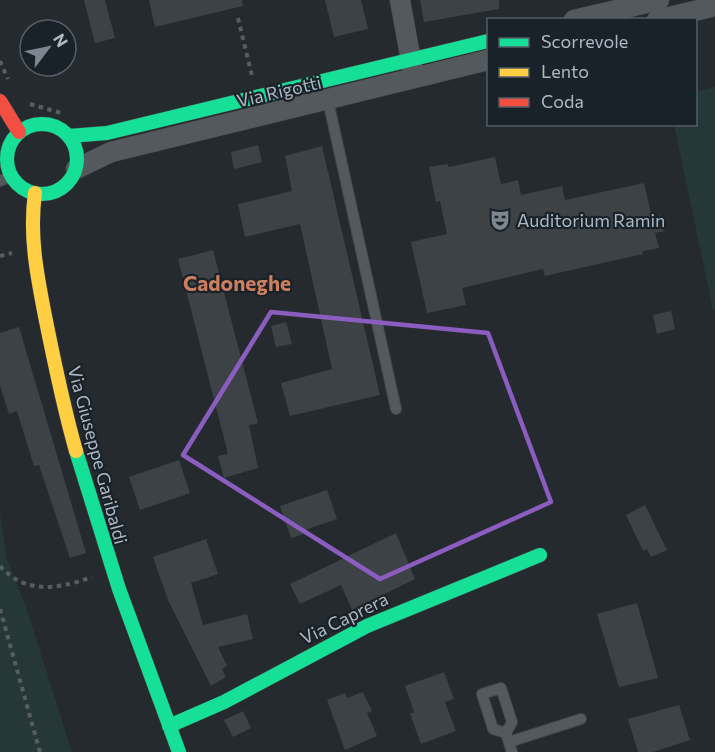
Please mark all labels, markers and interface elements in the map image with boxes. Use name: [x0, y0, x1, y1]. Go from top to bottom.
north arrow: [18, 18, 78, 78]
legend: [487, 18, 697, 126]
text: N: [50, 30, 72, 50]
text: Scorrevole: [541, 30, 628, 52]
text: Lento: [541, 60, 589, 82]
street label: Via Rigotti: [235, 71, 323, 111]
text: Coda: [541, 90, 584, 112]
theatre icon: Auditorium Ramin: [488, 208, 512, 232]
place label: Auditorium Ramin: [517, 209, 665, 231]
district label: Cadoneghe: [183, 270, 291, 295]
street label: Via Giuseppe Garibaldi: [64, 363, 132, 547]
street label: Via Caprera: [296, 587, 392, 649]

